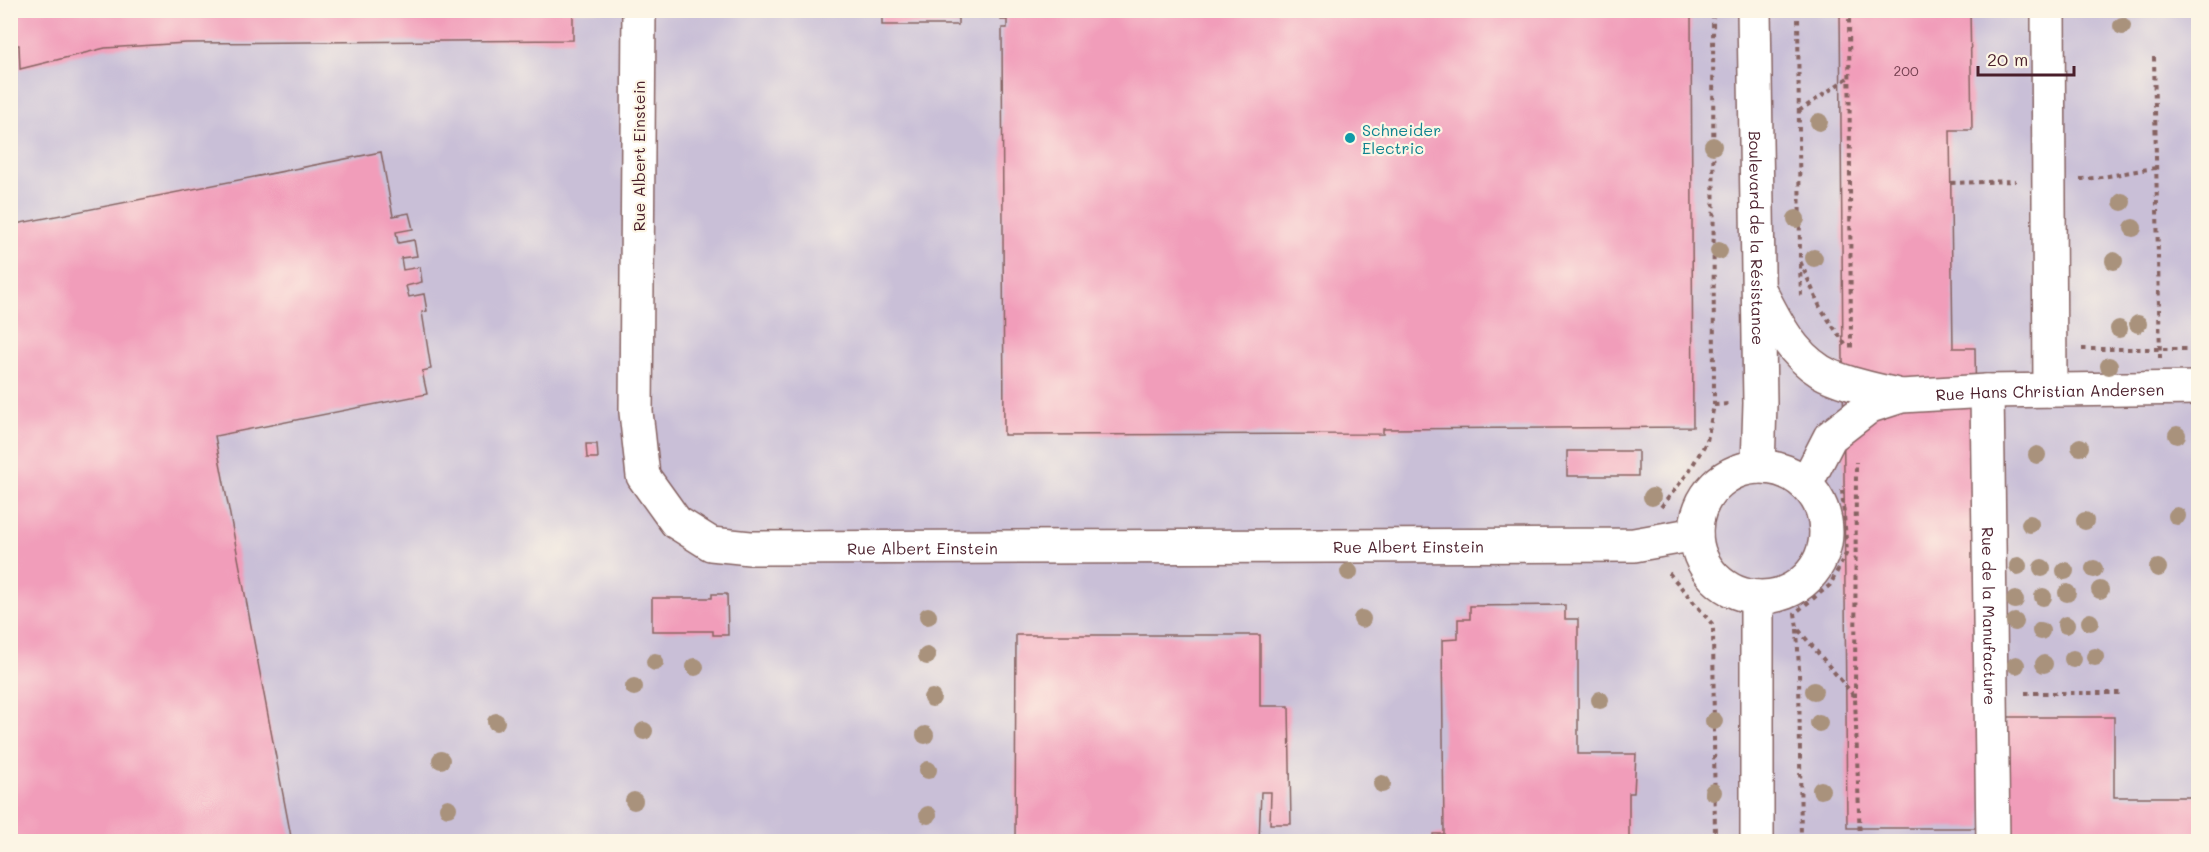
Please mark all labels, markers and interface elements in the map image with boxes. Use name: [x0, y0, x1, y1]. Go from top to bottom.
scale bar: [1978, 39, 2074, 77]
text: 20 m: [1987, 47, 2028, 71]
house number: 200: [1893, 61, 1919, 80]
street label: Rue Albert Einstein: [628, 81, 649, 231]
place label: Schneider Electric: [1362, 119, 1441, 158]
marker: Schneider Electric: [1343, 131, 1357, 145]
street label: Boulevard de la Résistance: [1745, 131, 1770, 345]
street label: Rue Hans Christian Andersen: [1935, 378, 2165, 404]
street label: Rue de la Manufacture: [1978, 527, 2002, 705]
street label: Rue Albert Einstein: [1333, 535, 1484, 557]
street label: Rue Albert Einstein: [847, 537, 998, 558]

